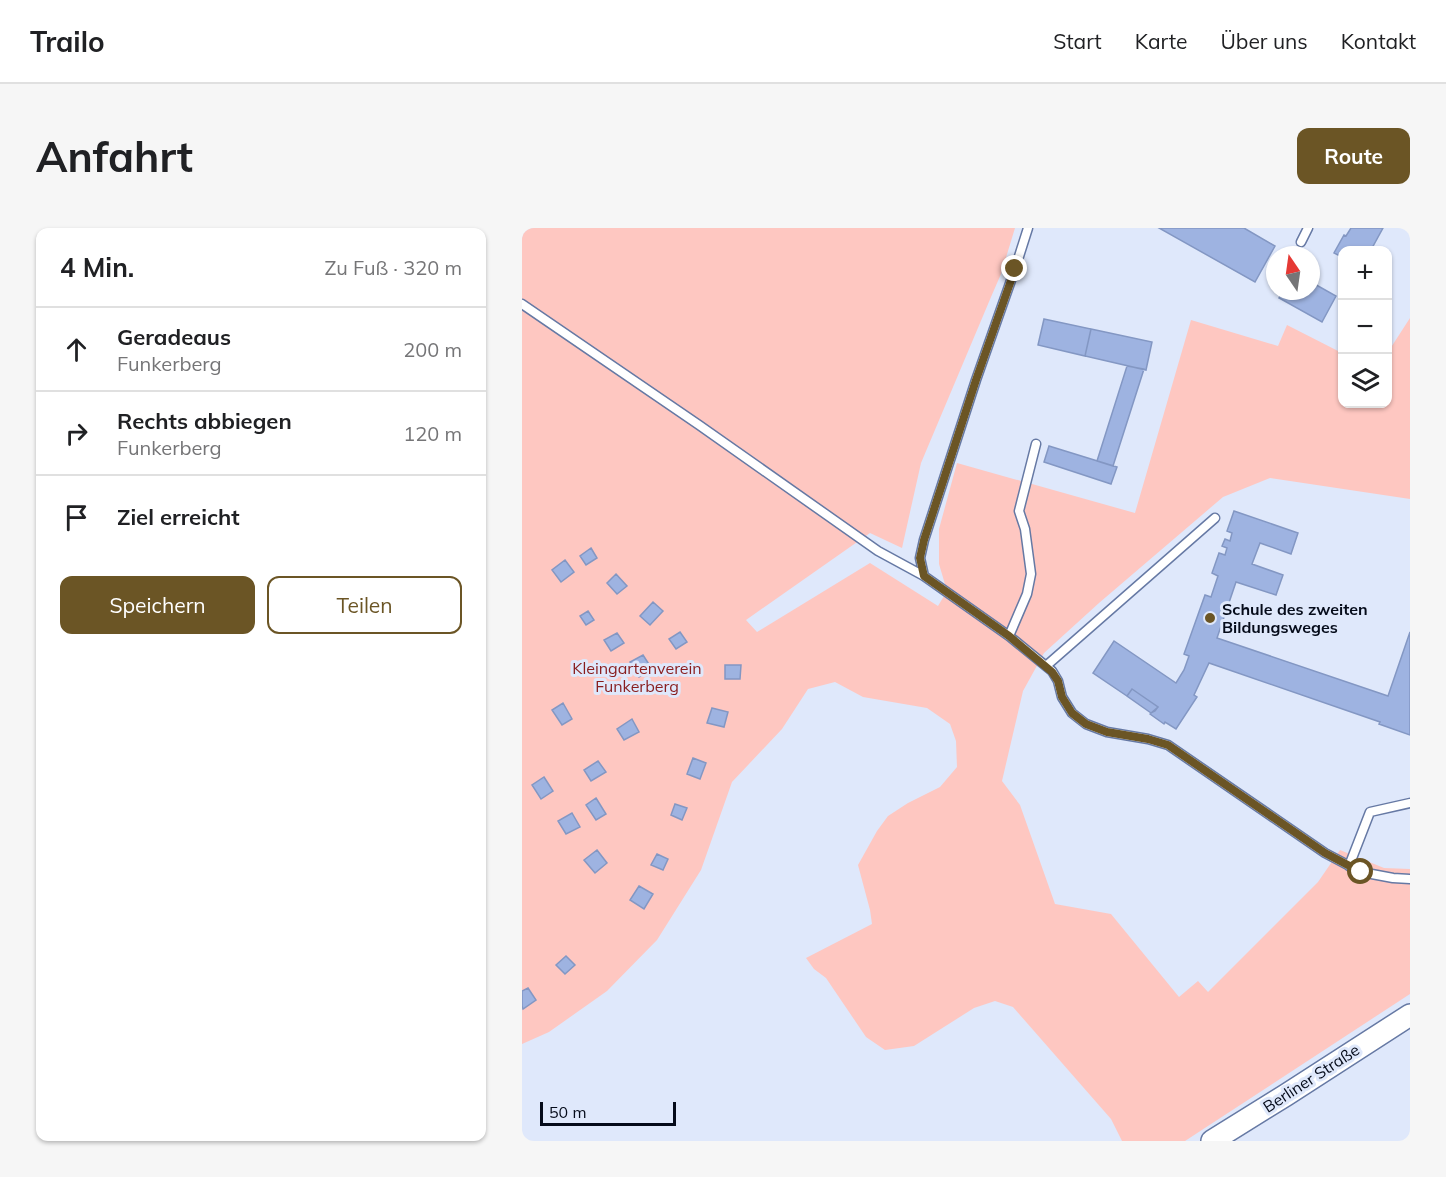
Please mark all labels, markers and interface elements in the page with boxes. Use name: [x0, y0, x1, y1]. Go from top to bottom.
text: Trailo: [30, 24, 105, 59]
text: Start: [1053, 28, 1102, 54]
text: Karte: [1135, 28, 1187, 54]
text: Über uns: [1220, 28, 1308, 54]
text: Kontakt: [1341, 28, 1416, 54]
button: Route: [1297, 128, 1410, 184]
text: Anfahrt: [36, 130, 193, 183]
north arrow: [1266, 246, 1320, 300]
map controls: [1338, 246, 1392, 408]
button: +: [1338, 246, 1392, 300]
text: 4 Min.: [60, 251, 134, 284]
text: Zu Fuß · 320 m: [324, 255, 462, 280]
route end: [1001, 255, 1027, 281]
button: −: [1338, 300, 1392, 354]
text: Geradeaus: [117, 323, 231, 351]
icon: ahead: [60, 333, 93, 366]
text: 200 m: [403, 337, 462, 362]
text: Funkerberg: [117, 351, 222, 376]
button: layers: [1338, 354, 1392, 408]
text: Rechts abbiegen: [117, 407, 292, 435]
icon: right: [60, 417, 93, 450]
text: 120 m: [403, 421, 462, 446]
text: Funkerberg: [117, 435, 222, 460]
icon: arrive: [60, 501, 93, 534]
text: Ziel erreicht: [117, 503, 240, 531]
button: Speichern: [60, 576, 255, 634]
button: Teilen: [267, 576, 462, 634]
place label: Schule des zweiten Bildungsweges: [1222, 599, 1368, 637]
marker: Schule des zweiten Bildungsweges: [1203, 611, 1217, 625]
park label: Kleingartenverein Funkerberg: [572, 658, 702, 696]
route start: [1347, 858, 1373, 884]
street label: Berliner Straße: [1259, 1039, 1363, 1117]
scale bar: [540, 1099, 676, 1126]
text: 50 m: [549, 1102, 586, 1122]

